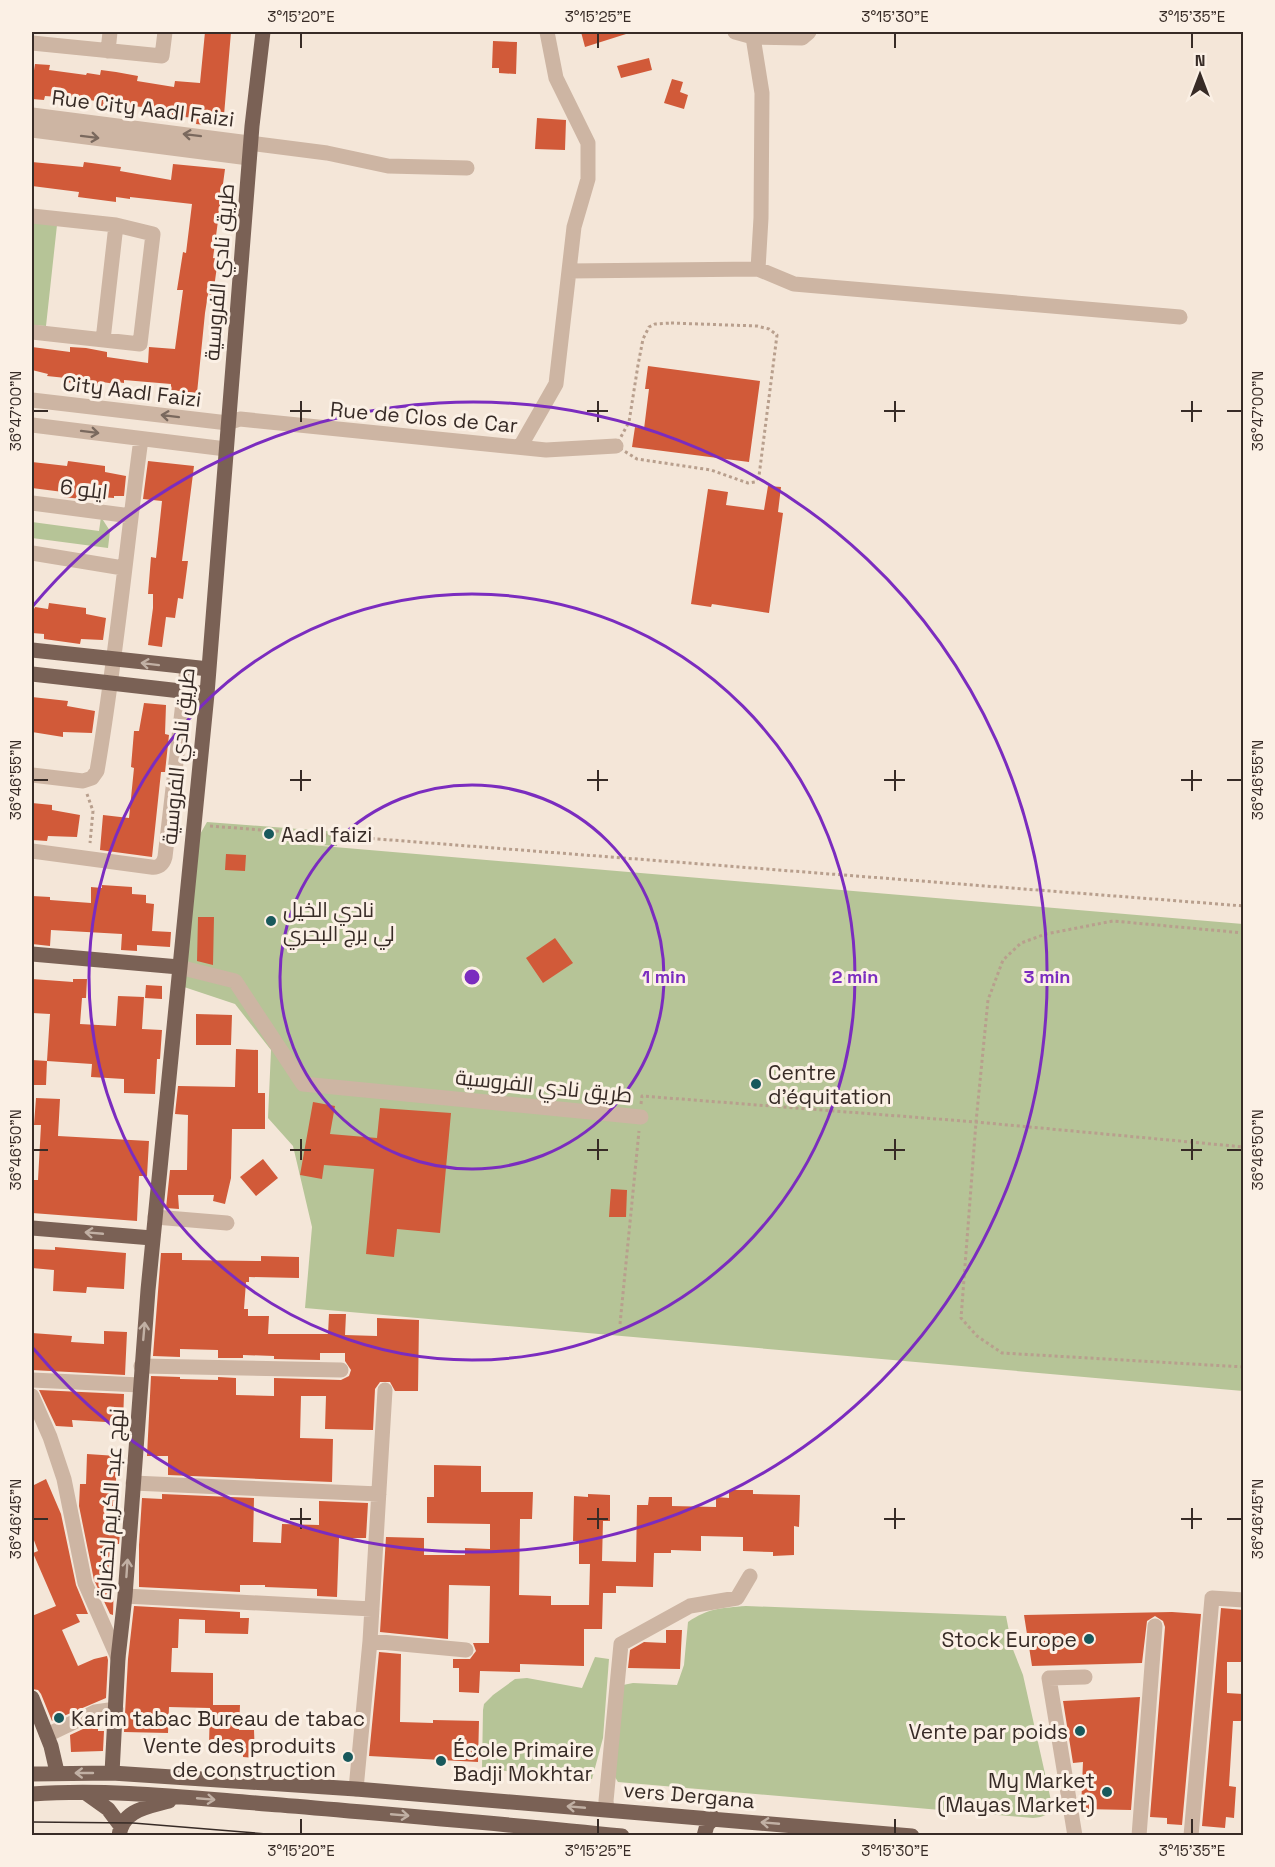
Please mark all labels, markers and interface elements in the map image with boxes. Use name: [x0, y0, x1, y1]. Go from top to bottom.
text: 3°15'20"E: [267, 7, 335, 26]
text: 3°15'25"E: [565, 7, 631, 26]
text: 3°15'30"E: [861, 7, 929, 26]
text: 3°15'35"E: [1159, 7, 1225, 26]
north arrow: [1170, 45, 1230, 105]
text: N: [1195, 50, 1205, 71]
street label: Rue City Aadl Faizi: [50, 83, 236, 133]
one-way arrow: [183, 129, 203, 140]
one-way arrow: [79, 132, 99, 143]
street label: طريق نادي الفروسية: [198, 182, 243, 362]
street label: City Aadl Faizi: [61, 369, 203, 413]
text: 36°47'00"N: [6, 371, 25, 451]
text: 36°47'00"N: [1248, 371, 1267, 451]
street label: Rue de Clos de Car: [329, 395, 519, 439]
one-way arrow: [161, 411, 181, 422]
one-way arrow: [79, 427, 99, 438]
street label: ايلو 6: [58, 473, 110, 505]
one-way arrow: [141, 658, 161, 669]
street label: طريق نادي الفروسية: [155, 666, 204, 846]
text: 36°46'55"N: [6, 740, 25, 820]
text: 36°46'55"N: [1248, 740, 1267, 820]
place label: Aadl faizi: [281, 821, 372, 848]
marker: Aadl faizi: [262, 827, 276, 841]
place label: نادي الخيل لي برج البحري: [283, 896, 395, 950]
marker: نادي الخيل لي برج البحري: [264, 914, 278, 928]
text: 1 min: [642, 965, 686, 988]
text: 2 min: [832, 965, 878, 988]
text: 3 min: [1024, 965, 1070, 988]
centre of rings: [462, 967, 482, 987]
place label: Centre d'équitation: [768, 1059, 892, 1110]
street label: طريق نادي الفروسية: [454, 1063, 634, 1112]
marker: Centre d'équitation: [749, 1077, 763, 1091]
text: 36°46'50"N: [6, 1109, 25, 1191]
text: 36°46'50"N: [1248, 1109, 1267, 1191]
one-way arrow: [85, 1227, 105, 1238]
one-way arrow: [139, 1322, 150, 1342]
street label: نهج عبد الكريم لخضارة: [90, 1407, 131, 1601]
text: 36°46'45"N: [6, 1479, 25, 1559]
text: 36°46'45"N: [1248, 1479, 1267, 1559]
one-way arrow: [121, 1558, 132, 1578]
place label: Stock Europe: [941, 1626, 1077, 1653]
marker: Stock Europe: [1082, 1632, 1096, 1646]
place label: Karim tabac Bureau de tabac: [71, 1705, 365, 1732]
marker: Karim tabac Bureau de tabac: [52, 1711, 66, 1725]
place label: Vente par poids: [909, 1718, 1068, 1745]
marker: Vente par poids: [1073, 1724, 1087, 1738]
place label: Vente des produits de construction: [143, 1732, 336, 1783]
place label: École Primaire Badji Mokhtar: [453, 1736, 594, 1787]
marker: Vente des produits de construction: [341, 1750, 355, 1764]
marker: École Primaire Badji Mokhtar: [434, 1754, 448, 1768]
one-way arrow: [75, 1767, 95, 1779]
place label: My Market (Mayas Market): [937, 1767, 1095, 1818]
street label: vers Dergana: [622, 1776, 756, 1814]
marker: My Market (Mayas Market): [1100, 1785, 1114, 1799]
one-way arrow: [195, 1794, 215, 1805]
one-way arrow: [566, 1801, 586, 1812]
one-way arrow: [390, 1810, 410, 1821]
one-way arrow: [761, 1817, 781, 1828]
text: 3°15'20"E: [267, 1841, 335, 1860]
text: 3°15'25"E: [565, 1841, 631, 1860]
text: 3°15'30"E: [861, 1841, 929, 1860]
text: 3°15'35"E: [1159, 1841, 1225, 1860]

